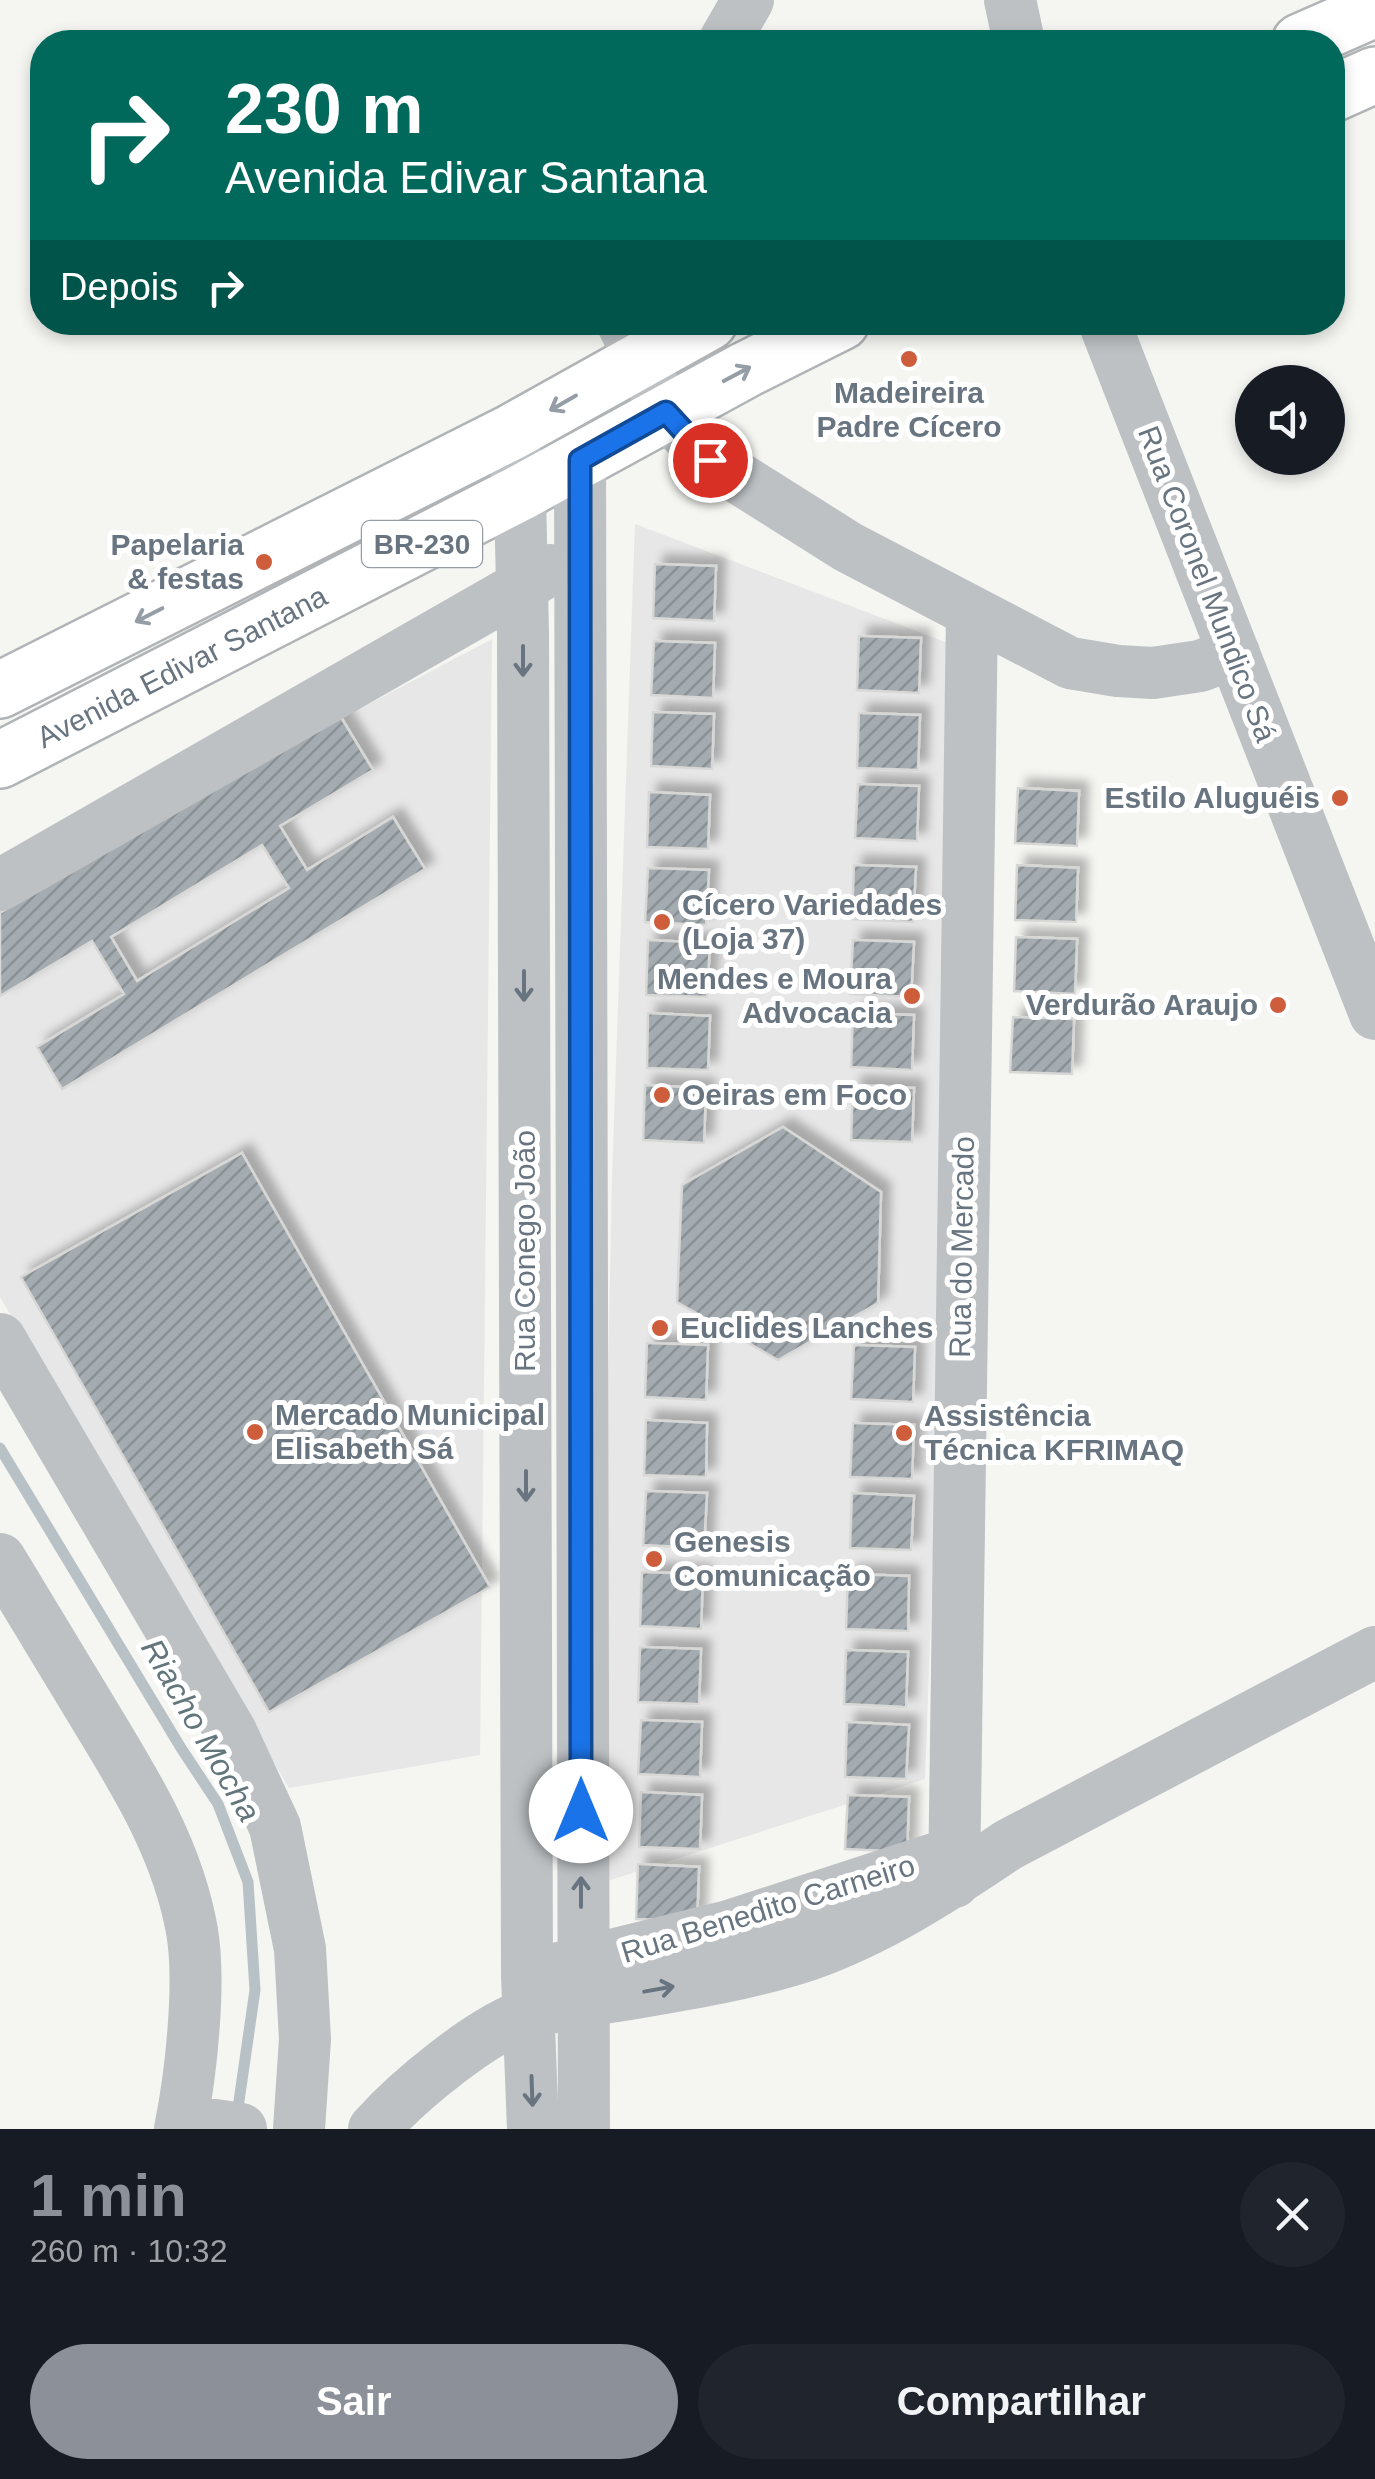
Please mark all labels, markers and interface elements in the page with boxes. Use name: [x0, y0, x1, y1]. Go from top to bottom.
icon: right: [60, 70, 190, 200]
text: 230 m: [225, 70, 423, 148]
text: Avenida Edivar Santana: [225, 152, 707, 203]
icon: right: [198, 260, 253, 315]
text: Depois: [60, 266, 178, 308]
marker: Madeireira Padre Cícero: [898, 348, 920, 370]
one-way arrow: [722, 364, 752, 383]
map controls: [1235, 365, 1345, 475]
button: sound: [1235, 365, 1345, 475]
place label: Madeireira Padre Cícero: [816, 376, 1002, 443]
one-way arrow: [549, 393, 577, 413]
pin: [668, 418, 753, 503]
street label: Rua Coronel Mundico Sá: [1132, 421, 1283, 746]
icon: arrive: [683, 433, 738, 488]
road number: BR-230: [362, 521, 482, 567]
place label: Papelaria & festas: [111, 528, 244, 595]
marker: Papelaria & festas: [253, 551, 275, 573]
street label: Avenida Edivar Santana: [31, 579, 333, 754]
one-way arrow: [134, 606, 164, 625]
one-way arrow: [514, 644, 532, 676]
place label: Estilo Aluguéis: [1104, 781, 1320, 814]
marker: Estilo Aluguéis: [1329, 787, 1351, 809]
place label: Cícero Variedades (Loja 37): [682, 888, 942, 955]
marker: Cícero Variedades (Loja 37): [651, 911, 673, 933]
place label: Mendes e Moura Advocacia: [657, 962, 892, 1029]
one-way arrow: [514, 968, 534, 1001]
marker: Mendes e Moura Advocacia: [901, 985, 923, 1007]
place label: Verdurão Araujo: [1026, 988, 1258, 1021]
marker: Verdurão Araujo: [1267, 994, 1289, 1016]
place label: Oeiras em Foco: [682, 1078, 907, 1111]
marker: Oeiras em Foco: [651, 1084, 673, 1106]
street label: Rua Conego João: [508, 1130, 541, 1372]
street label: Rua do Mercado: [943, 1136, 980, 1358]
place label: Euclides Lanches: [680, 1311, 933, 1344]
marker: Euclides Lanches: [649, 1317, 671, 1339]
place label: Mercado Municipal Elisabeth Sá: [275, 1398, 545, 1465]
place label: Assistência Técnica KFRIMAQ: [924, 1399, 1184, 1466]
marker: Mercado Municipal Elisabeth Sá: [244, 1421, 266, 1443]
marker: Assistência Técnica KFRIMAQ: [893, 1422, 915, 1444]
one-way arrow: [516, 1468, 536, 1501]
place label: Genesis Comunicação: [674, 1525, 871, 1592]
marker: Genesis Comunicação: [643, 1548, 665, 1570]
water label: Riacho Mocha: [134, 1632, 268, 1828]
position arrow: [529, 1759, 633, 1863]
street label: Rua Benedito Carneiro: [617, 1848, 919, 1969]
one-way arrow: [572, 1876, 590, 1908]
one-way arrow: [642, 1979, 675, 1998]
one-way arrow: [523, 2074, 542, 2106]
text: 1 min: [30, 2162, 187, 2229]
button: close: [1240, 2162, 1345, 2267]
text: 260 m · 10:32: [30, 2233, 227, 2269]
button: Sair: [30, 2344, 678, 2459]
button: Compartilhar: [698, 2344, 1345, 2459]

